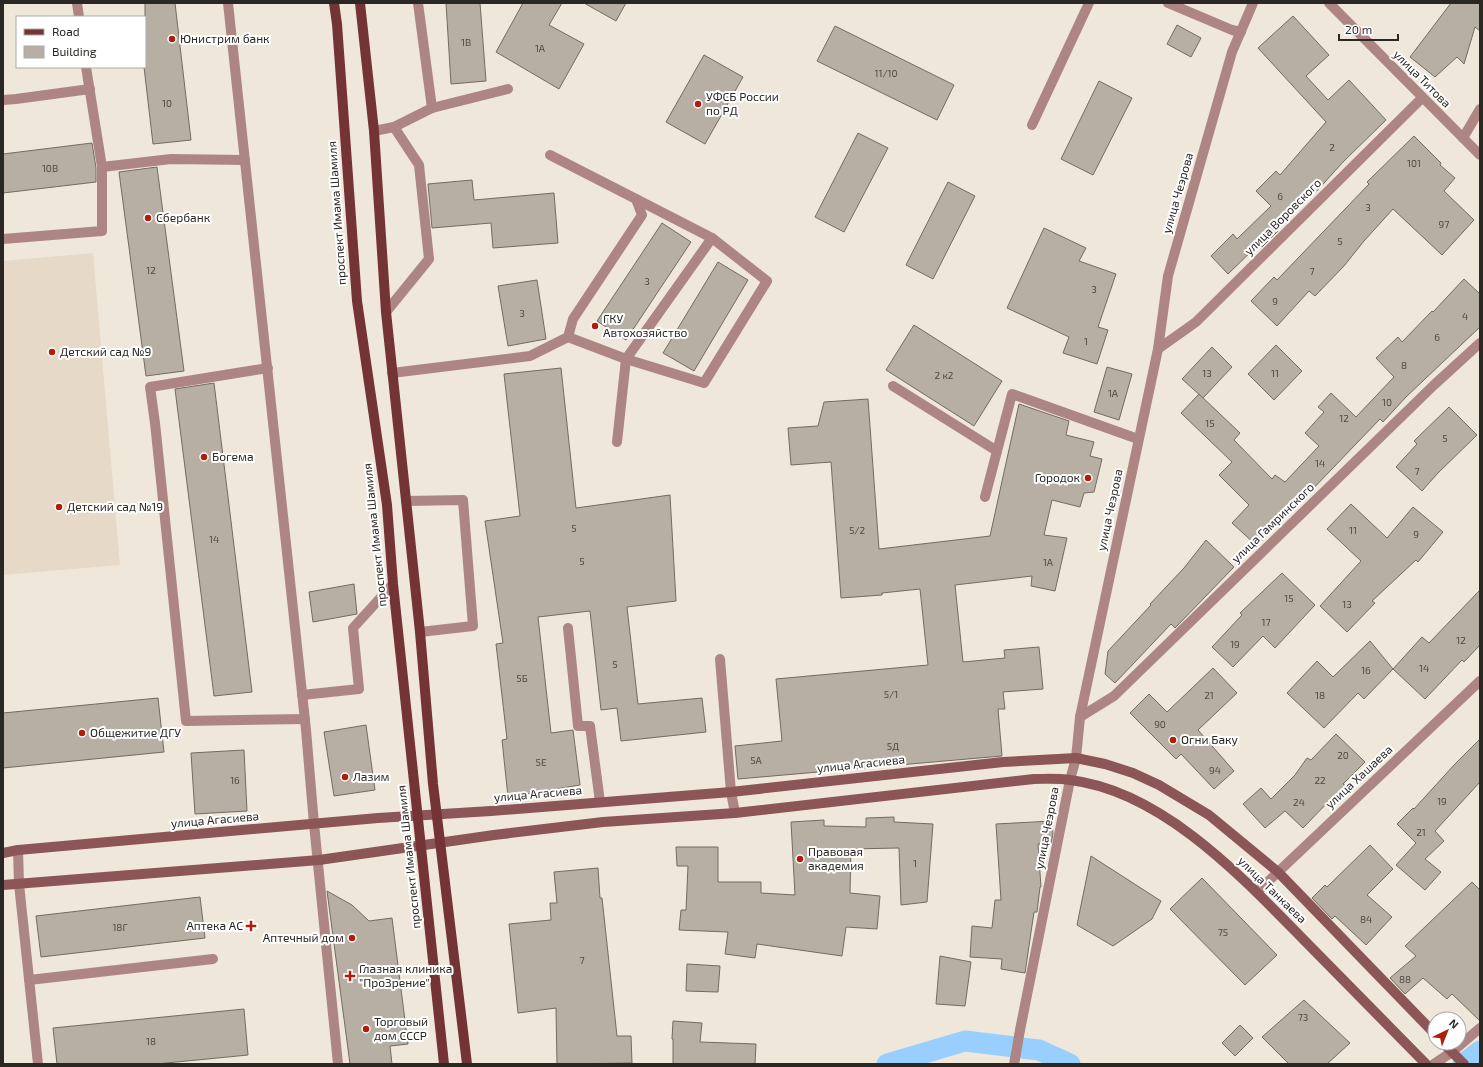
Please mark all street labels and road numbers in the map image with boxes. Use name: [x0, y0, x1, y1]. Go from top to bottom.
street label: улица Титова: [1391, 47, 1454, 110]
street label: проспект Имама Шамиля: [324, 141, 348, 286]
street label: улица Чеэрова: [1159, 151, 1196, 235]
street label: улица Воровского: [1241, 175, 1324, 258]
street label: проспект Имама Шамиля: [360, 463, 389, 608]
street label: улица Чеэрова: [1094, 468, 1126, 552]
street label: улица Гамринского: [1228, 479, 1317, 566]
street label: улица Хашаева: [1322, 742, 1395, 812]
street label: улица Агасиева: [816, 751, 906, 776]
street label: улица Агасиева: [493, 782, 583, 805]
street label: проспект Имама Шамиля: [394, 785, 423, 930]
street label: улица Чеэрова: [1031, 786, 1062, 870]
street label: улица Агасиева: [170, 808, 260, 831]
street label: улица Танкаева: [1235, 853, 1310, 926]

